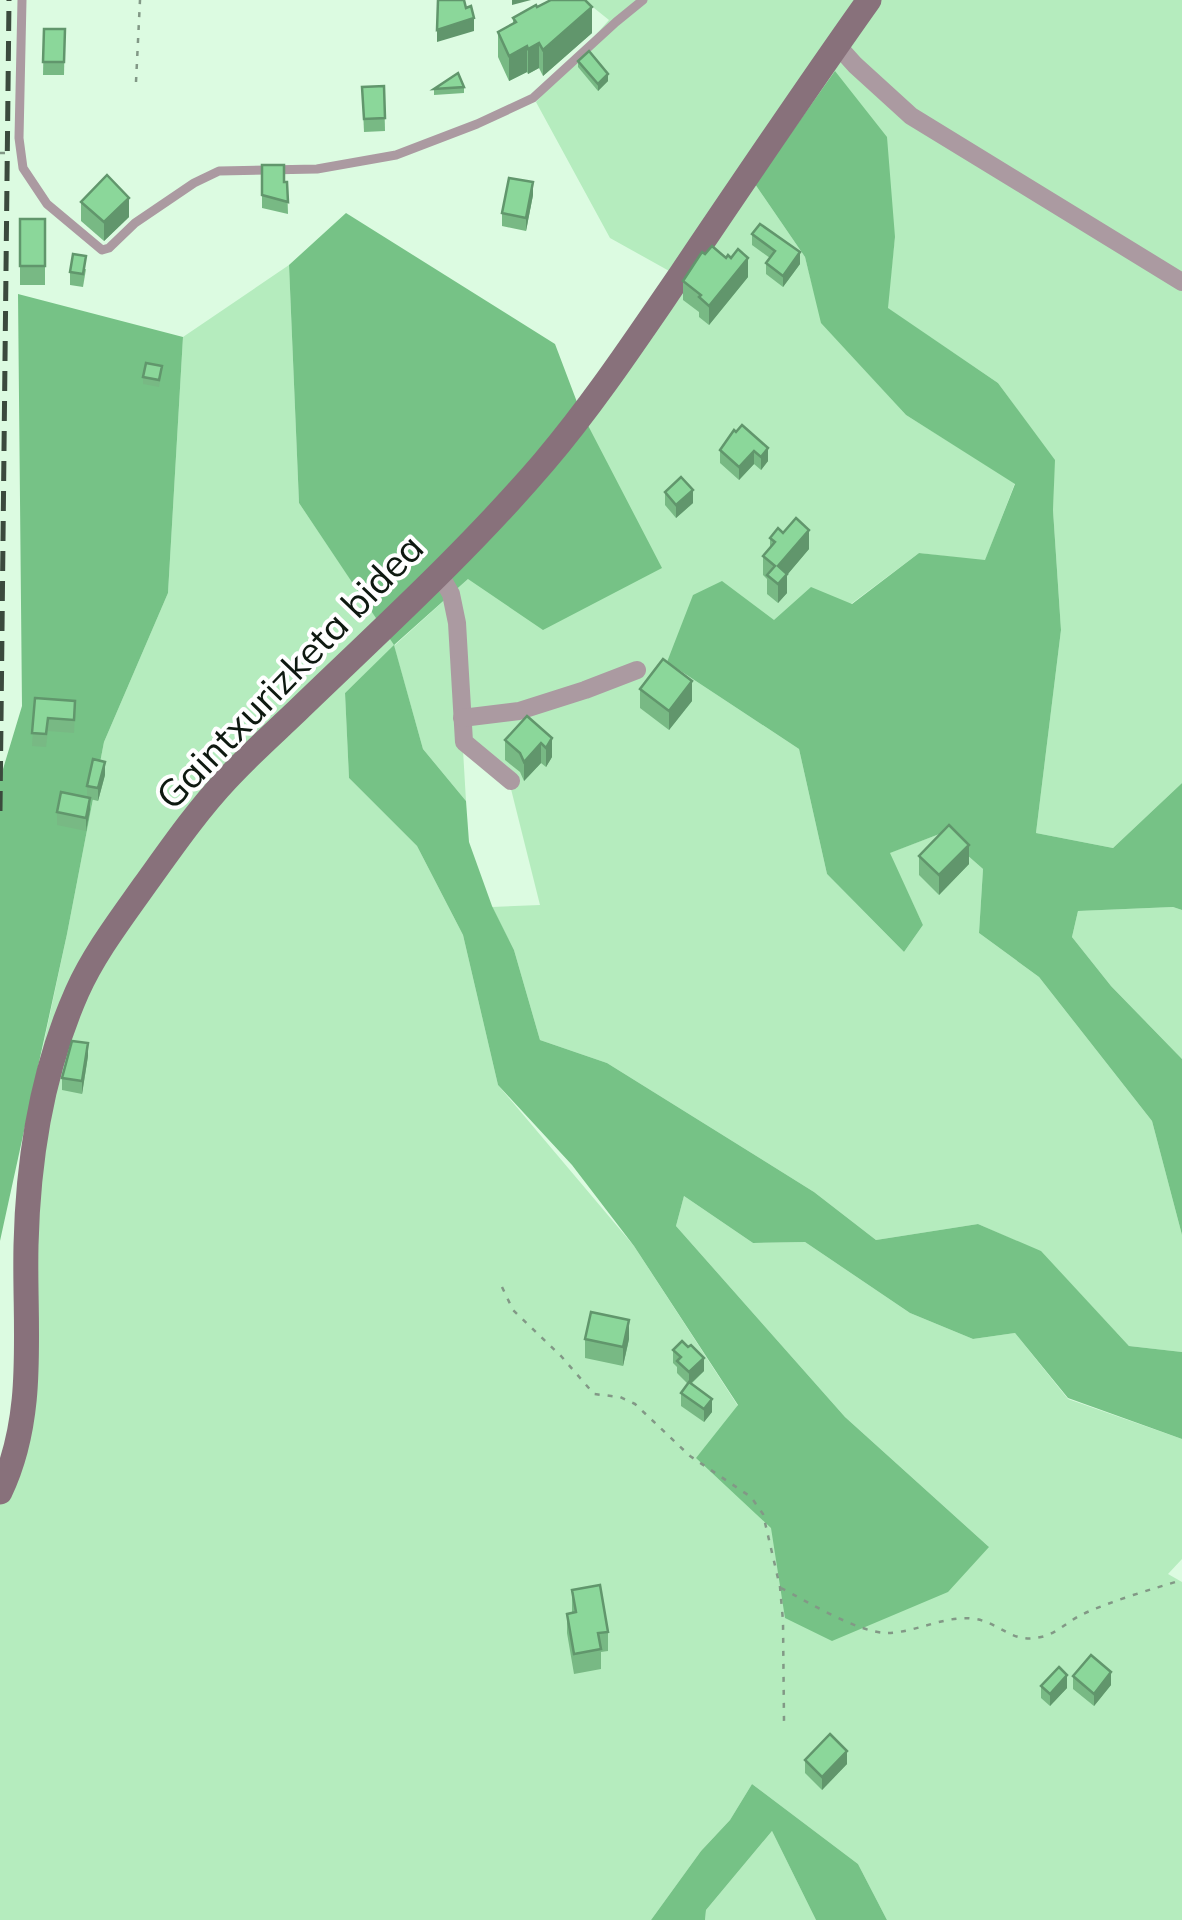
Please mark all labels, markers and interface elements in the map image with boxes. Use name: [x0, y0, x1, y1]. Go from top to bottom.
street label: Gaintxurizketa bidea: [145, 524, 433, 819]

